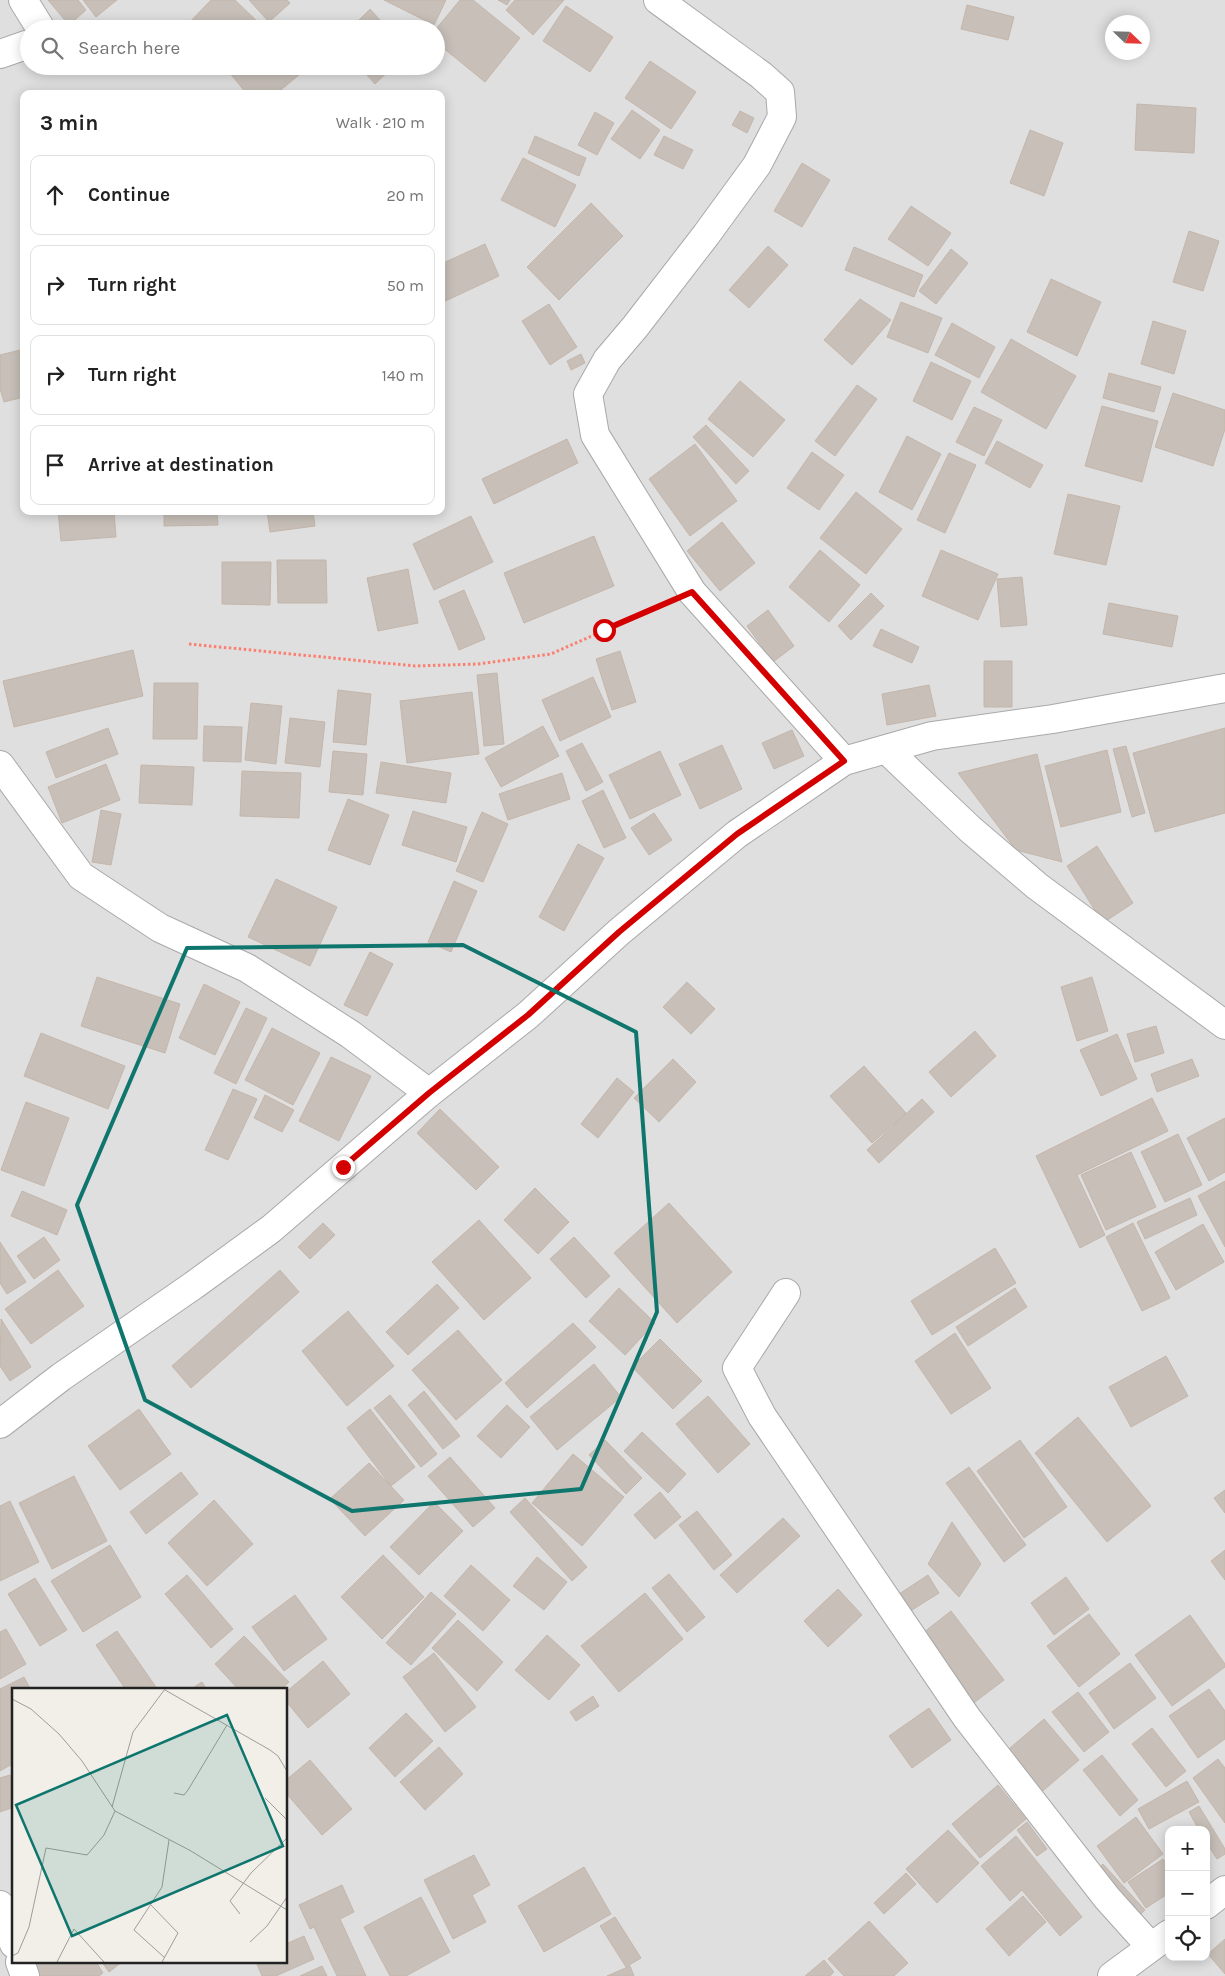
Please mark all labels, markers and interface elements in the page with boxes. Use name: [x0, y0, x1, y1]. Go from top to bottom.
north arrow: [1105, 15, 1150, 60]
search box: [20, 20, 445, 75]
icon: search: [38, 34, 66, 62]
text: Search here: [78, 37, 180, 59]
text: 3 min: [40, 111, 98, 135]
text: Walk · 210 m: [336, 113, 425, 132]
icon: ahead: [41, 181, 69, 209]
text: Continue: [88, 184, 170, 206]
text: 20 m: [386, 186, 424, 205]
icon: right: [41, 271, 69, 299]
text: Turn right: [88, 274, 177, 296]
text: 50 m: [387, 276, 424, 295]
icon: right: [41, 361, 69, 389]
text: Turn right: [88, 364, 177, 386]
text: 140 m: [382, 366, 424, 385]
icon: arrive: [41, 451, 69, 479]
text: Arrive at destination: [88, 454, 274, 476]
route start: [593, 619, 616, 642]
route end: [332, 1156, 355, 1179]
inset map: [12, 1688, 288, 1964]
map controls: [1165, 1826, 1210, 1961]
button: +: [1165, 1826, 1210, 1871]
button: −: [1165, 1871, 1210, 1916]
button: locate: [1165, 1916, 1210, 1961]

